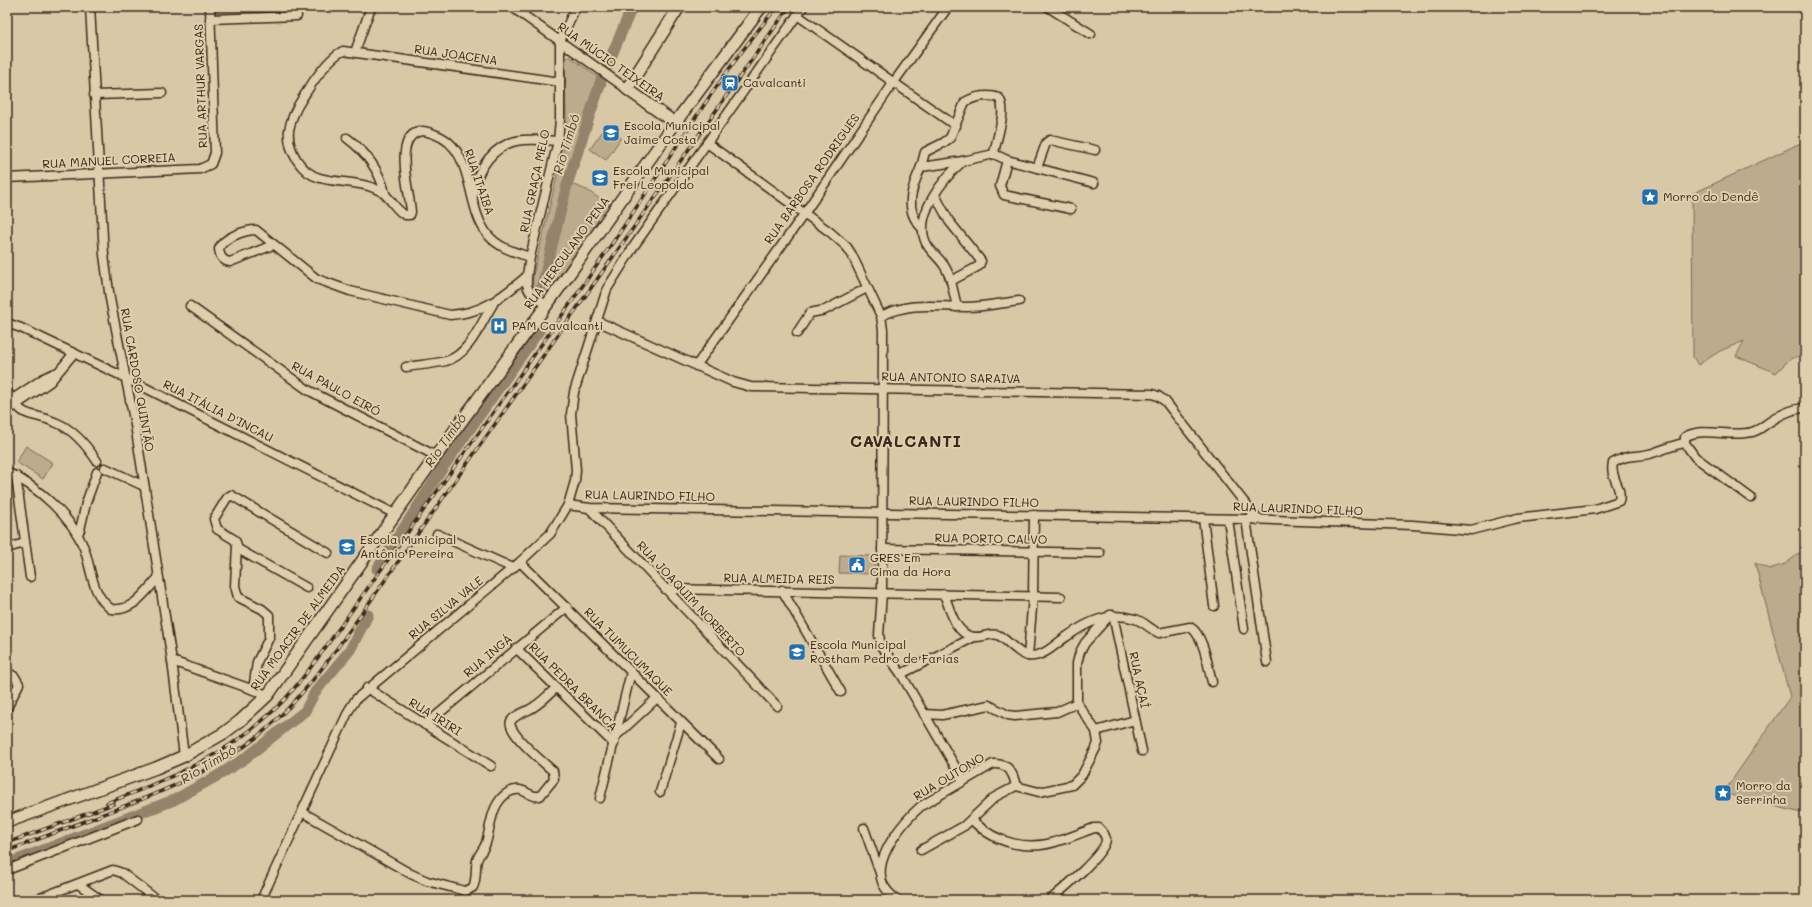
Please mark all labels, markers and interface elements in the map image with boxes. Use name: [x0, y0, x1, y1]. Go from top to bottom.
street label: RUA MÚCIO TEIXEIRA: [555, 18, 668, 104]
street label: RUA ARTHUR VARGAS: [190, 23, 210, 149]
street label: RUA JOACENA: [413, 40, 499, 68]
station icon: Cavalcanti: [720, 73, 740, 93]
place label: Cavalcanti: [743, 74, 806, 90]
street label: RUA BARBOSA RODRIGUES: [760, 110, 863, 247]
water label: Rio Timbó: [548, 112, 583, 176]
place label: Escola Municipal Jaime Costa: [624, 117, 720, 147]
school or university icon: Escola Municipal Jaime Costa: [601, 123, 621, 143]
street label: RUA GRAÇA MELO: [515, 128, 553, 234]
street label: RUA ITAIBA: [461, 146, 499, 217]
street label: RUA MANUEL CORREIA: [42, 149, 176, 171]
place label: Escola Municipal Frei Leopoldo: [613, 162, 709, 192]
school or university icon: Escola Municipal Frei Leopoldo: [590, 168, 610, 188]
place icon: Morro do Dendê: [1640, 187, 1660, 207]
place label: Morro do Dendê: [1663, 188, 1759, 204]
street label: RUA HERCULANO PENA: [520, 193, 613, 312]
street label: RUA CARDOSO QUINTÃO: [117, 307, 159, 453]
hospital icon: PAM Cavalcanti: [489, 316, 509, 336]
place label: PAM Cavalcanti: [512, 317, 603, 333]
street label: RUA PAULO EIRÓ: [289, 357, 384, 419]
street label: RUA ANTONIO SARAIVA: [881, 368, 1021, 386]
street label: RUA ITÁLIA D'INCAU: [161, 375, 276, 445]
water label: Rio Timbó: [420, 409, 469, 470]
district label: CAVALCANTI: [850, 430, 962, 451]
street label: RUA LAURINDO FILHO: [585, 486, 715, 504]
street label: RUA LAURINDO FILHO: [909, 492, 1039, 510]
street label: RUA LAURINDO FILHO: [1233, 498, 1363, 518]
street label: RUA PORTO CALVO: [934, 529, 1048, 547]
place label: Escola Municipal Antônio Pereira: [360, 531, 456, 561]
school or university icon: Escola Municipal Antônio Pereira: [337, 537, 357, 557]
street label: RUA JOAQUIM NORBERTO: [634, 537, 750, 660]
place label: GRES Em Cima da Hora: [870, 549, 951, 579]
public building icon: GRES Em Cima da Hora: [847, 555, 867, 575]
street label: RUA MOACIR DE ALMEIDA: [246, 561, 348, 693]
street label: RUA ALMEIDA REIS: [723, 569, 835, 587]
street label: RUA SILVA VALE: [405, 572, 486, 642]
street label: RUA TUMUCUMAQUE: [581, 604, 676, 699]
street label: RUA INGÁ: [460, 630, 515, 680]
place label: Escola Municipal Rostham Pedro de Farias: [810, 636, 959, 666]
street label: RUA PEDRA BRANCA: [526, 638, 622, 734]
school or university icon: Escola Municipal Rostham Pedro de Farias: [787, 642, 807, 662]
street label: RUA AÇAÍ: [1126, 650, 1154, 710]
street label: RUA IRIRI: [406, 694, 465, 739]
water label: Rio Timbó: [177, 740, 239, 787]
street label: RUA OUTONO: [910, 749, 987, 804]
place label: Morro da Serrinha: [1736, 777, 1791, 807]
place icon: Morro da Serrinha: [1713, 783, 1733, 803]

